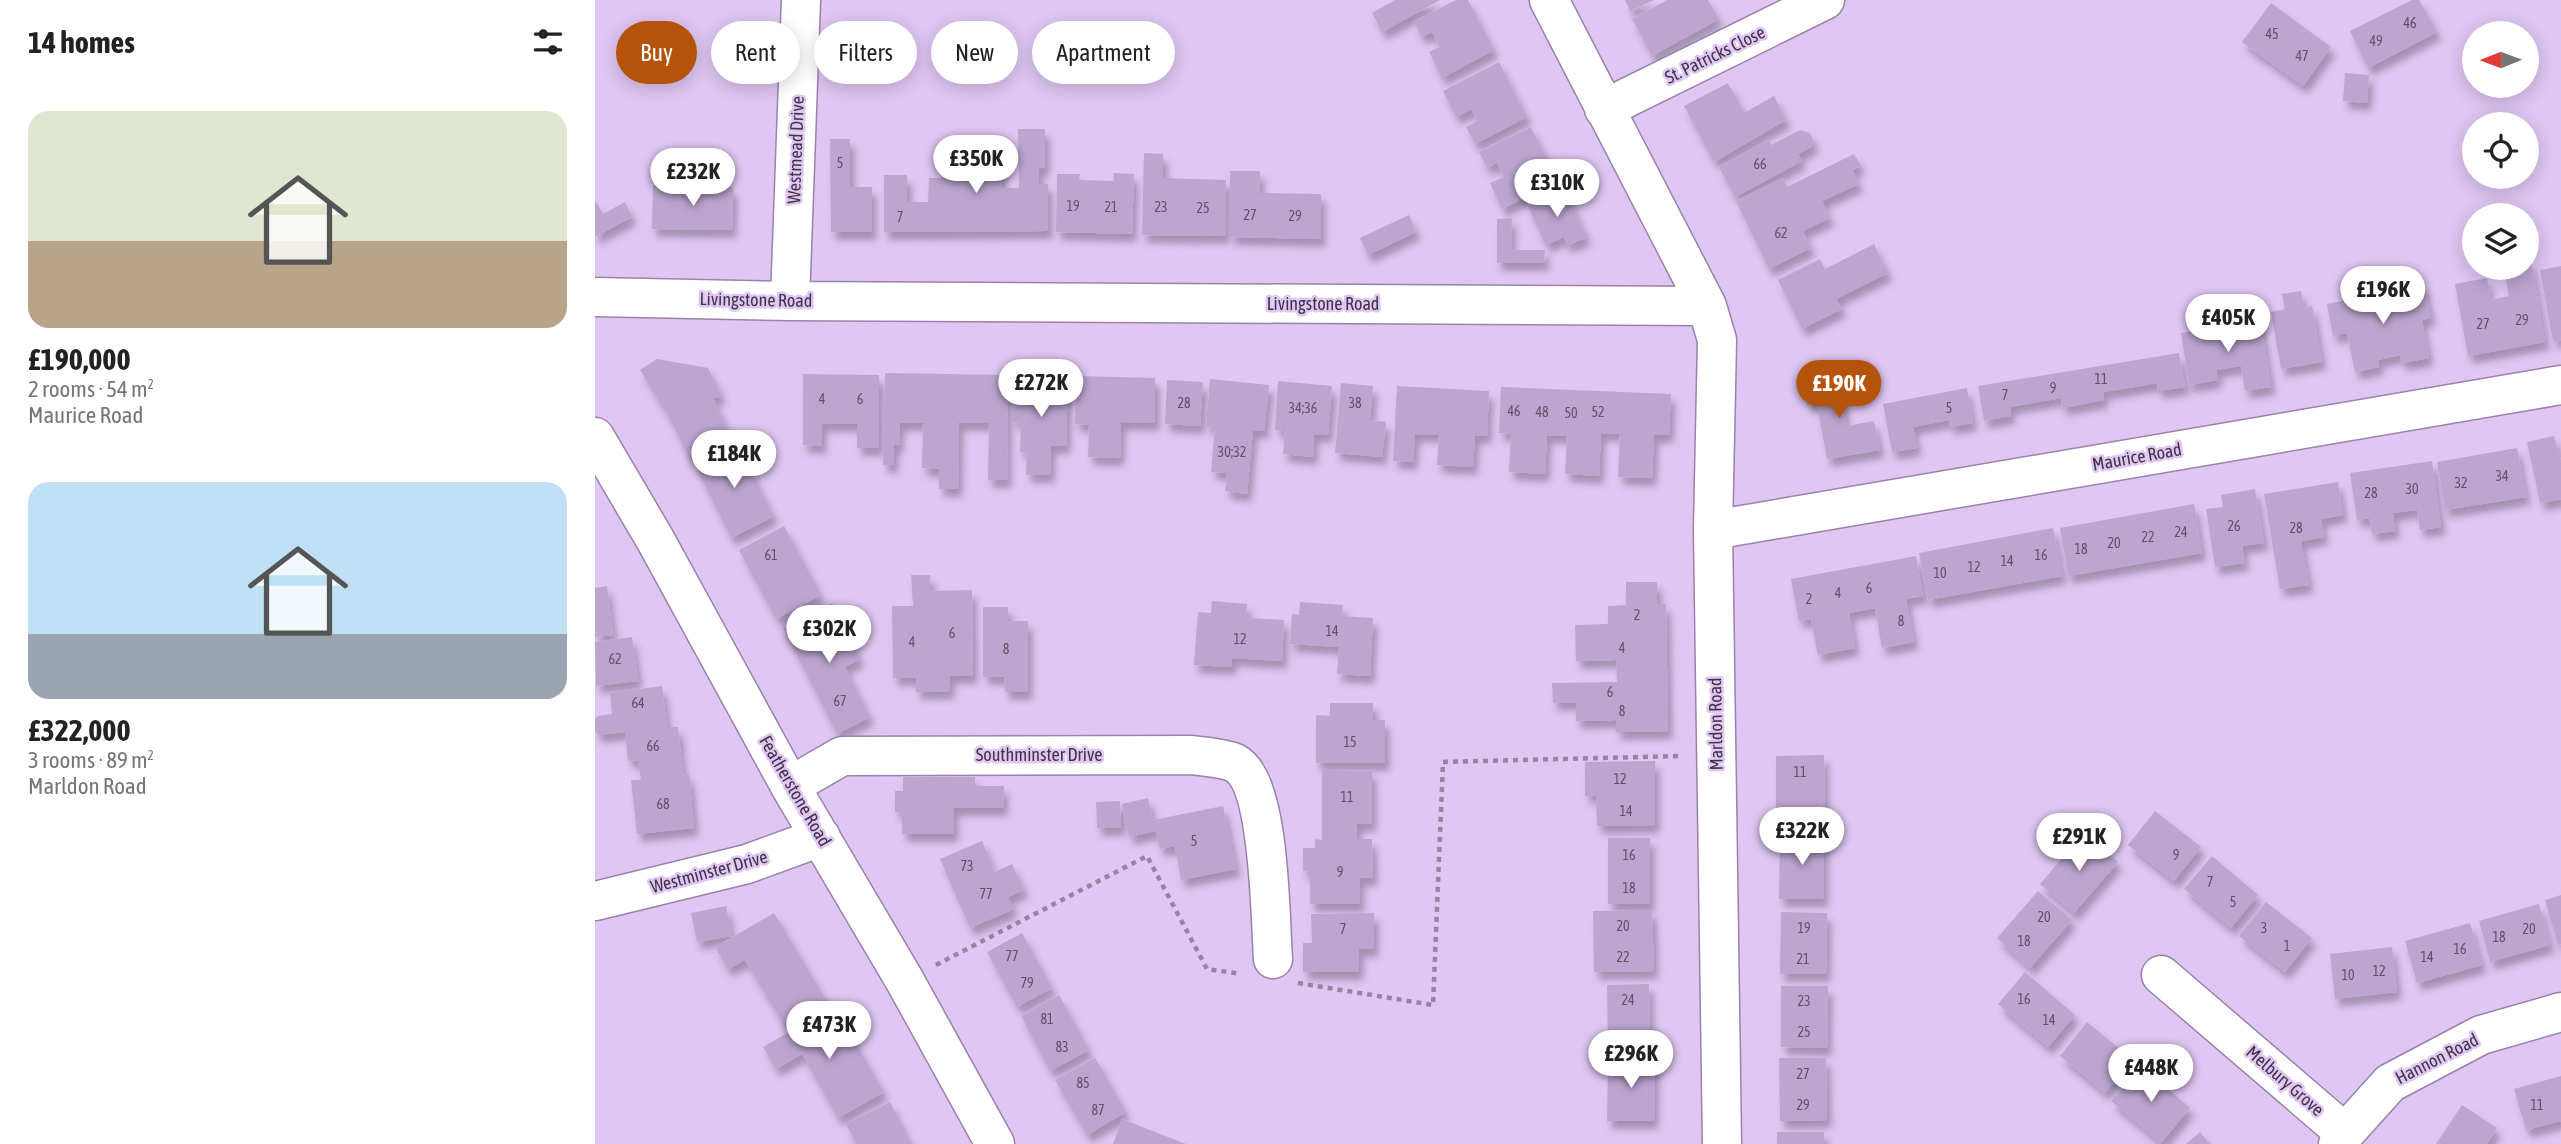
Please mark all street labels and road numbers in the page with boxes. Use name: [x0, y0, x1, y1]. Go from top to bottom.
street label: St. Patricks Close: [1661, 21, 1768, 88]
street label: Westmead Drive: [783, 96, 808, 204]
street label: Livingstone Road: [699, 288, 813, 311]
street label: Livingstone Road: [1267, 293, 1379, 314]
street label: Maurice Road: [2091, 438, 2183, 475]
street label: Marldon Road: [1704, 677, 1727, 771]
street label: Featherstone Road: [755, 732, 836, 850]
street label: Southminster Drive: [976, 744, 1102, 765]
street label: Westminster Drive: [648, 846, 770, 897]
street label: Hannon Road: [2392, 1029, 2482, 1088]
street label: Melbury Grove: [2242, 1041, 2328, 1120]

